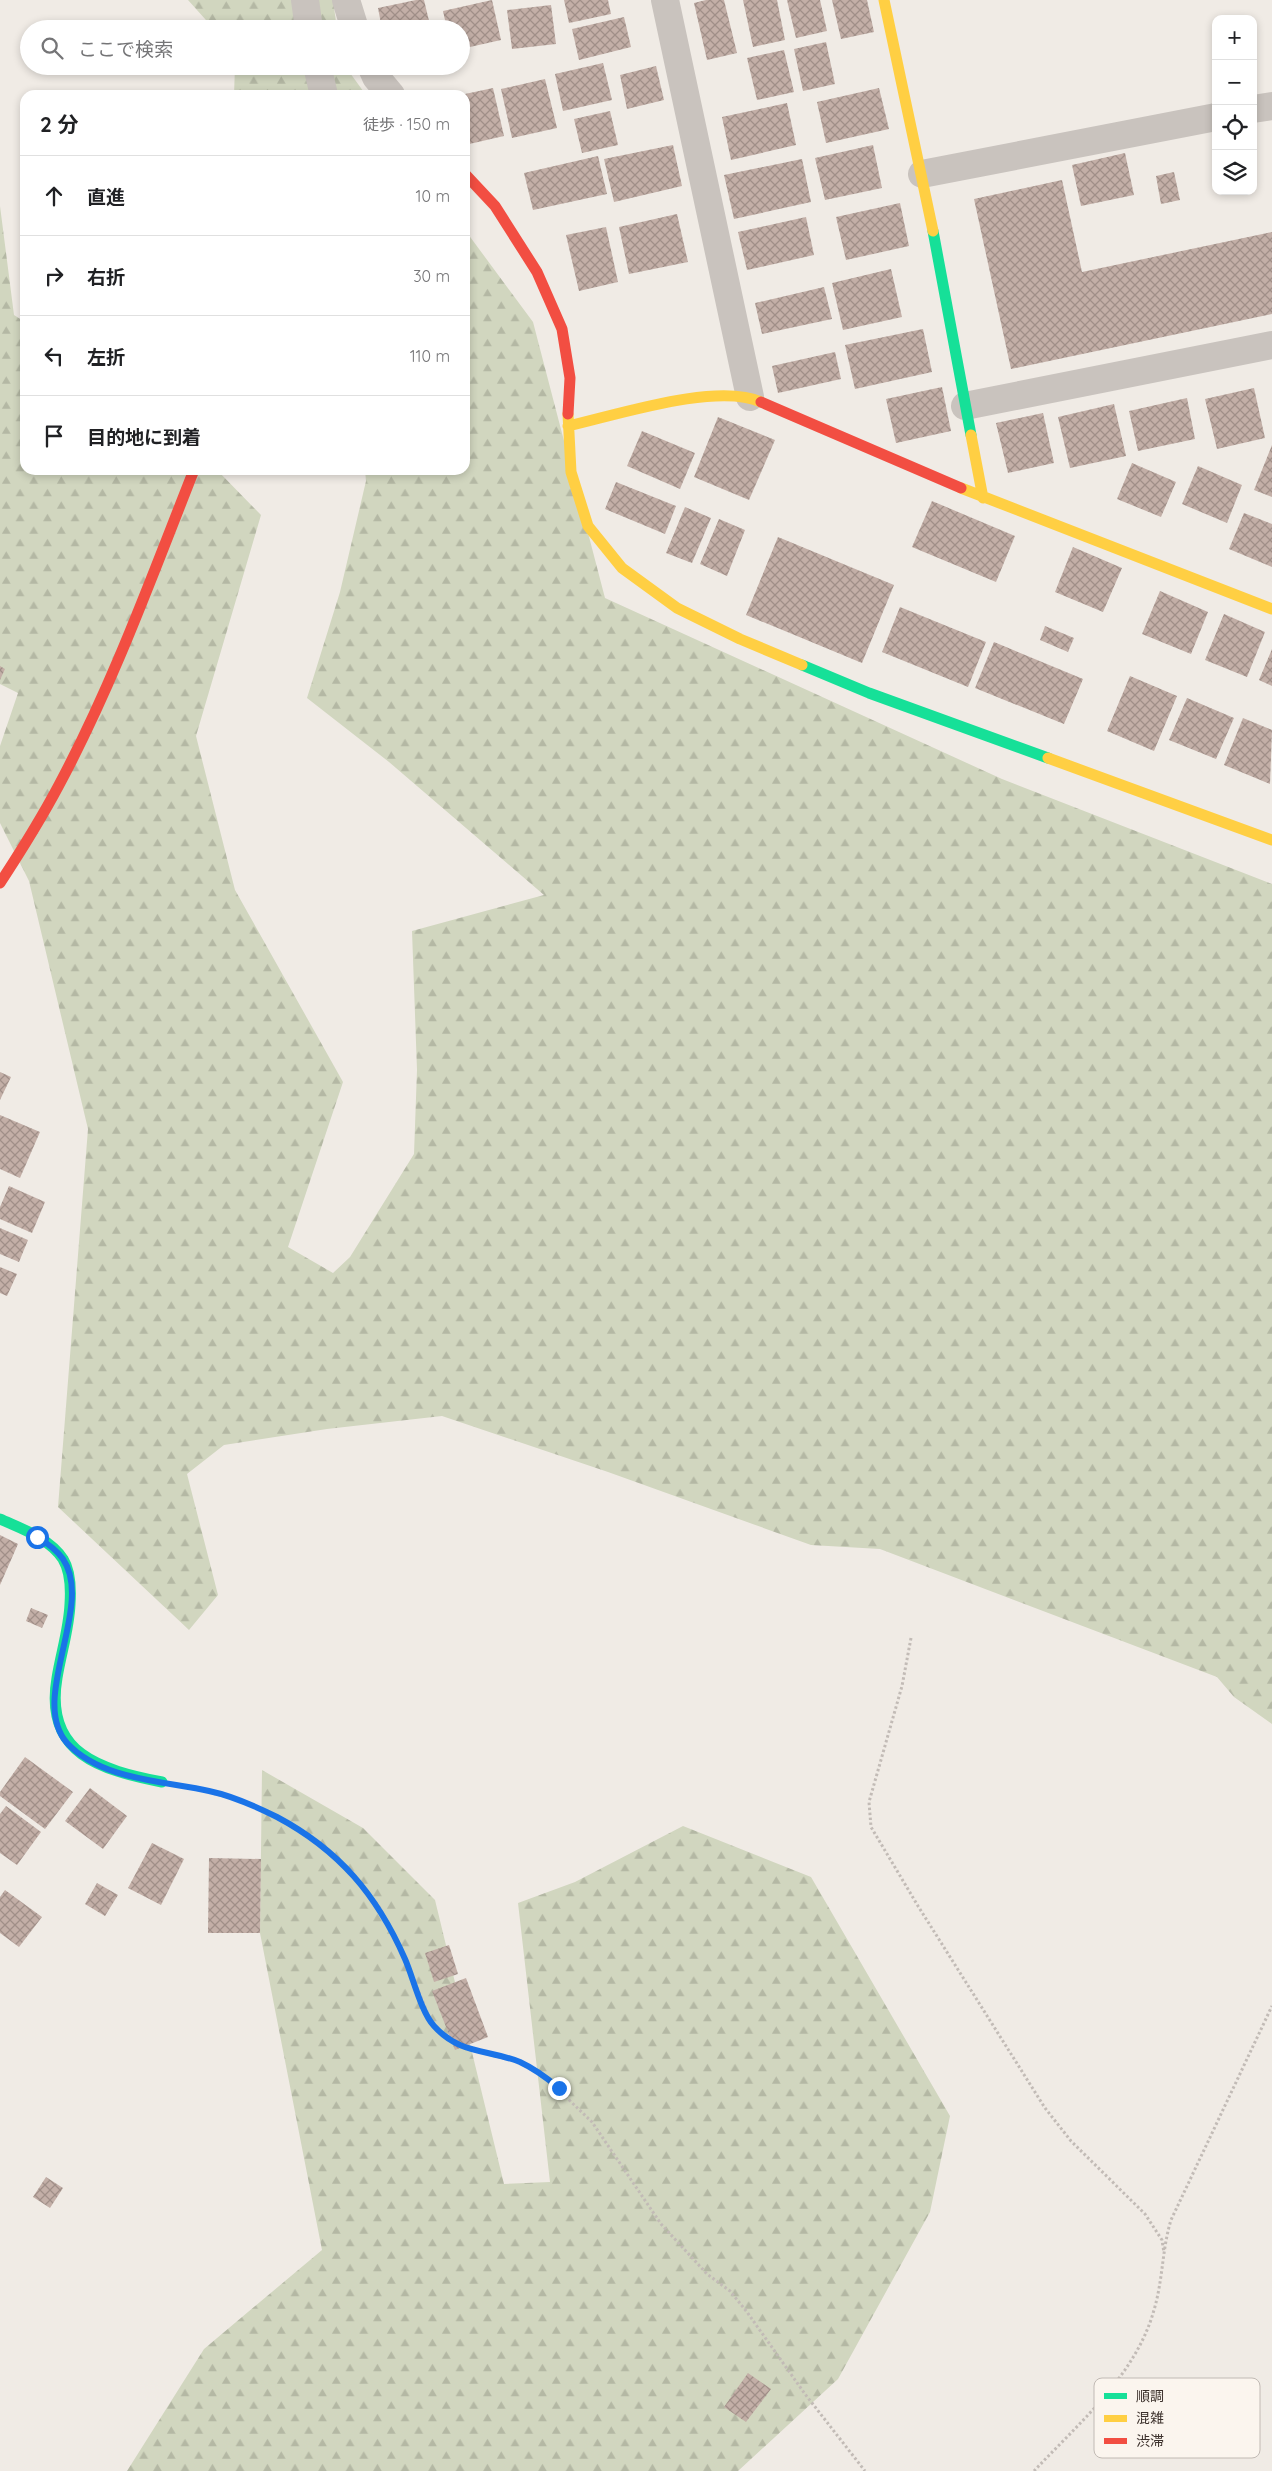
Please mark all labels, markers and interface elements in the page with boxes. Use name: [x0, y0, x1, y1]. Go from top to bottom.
map controls: [1212, 15, 1257, 195]
button: +: [1212, 15, 1257, 60]
search box: [20, 20, 470, 75]
icon: search: [38, 34, 66, 62]
text: ここで検索: [78, 37, 173, 61]
button: −: [1212, 60, 1257, 105]
button: locate: [1212, 105, 1257, 150]
text: 2 分: [40, 111, 79, 137]
text: 徒歩 · 150 m: [363, 114, 450, 134]
button: layers: [1212, 150, 1257, 195]
icon: ahead: [40, 182, 68, 210]
text: 直進: [87, 185, 125, 209]
text: 10 m: [416, 186, 450, 206]
icon: right: [40, 262, 68, 290]
text: 右折: [87, 265, 125, 289]
text: 30 m: [413, 266, 450, 286]
icon: left: [40, 342, 68, 370]
text: 左折: [87, 345, 125, 369]
text: 110 m: [410, 346, 450, 366]
icon: arrive: [40, 422, 68, 450]
text: 目的地に到着: [87, 425, 201, 449]
route start: [26, 1526, 49, 1549]
route end: [548, 2077, 571, 2100]
legend: [1094, 2378, 1260, 2458]
text: 順調: [1136, 2387, 1164, 2405]
text: 混雑: [1136, 2409, 1164, 2427]
text: 渋滞: [1136, 2432, 1164, 2450]

